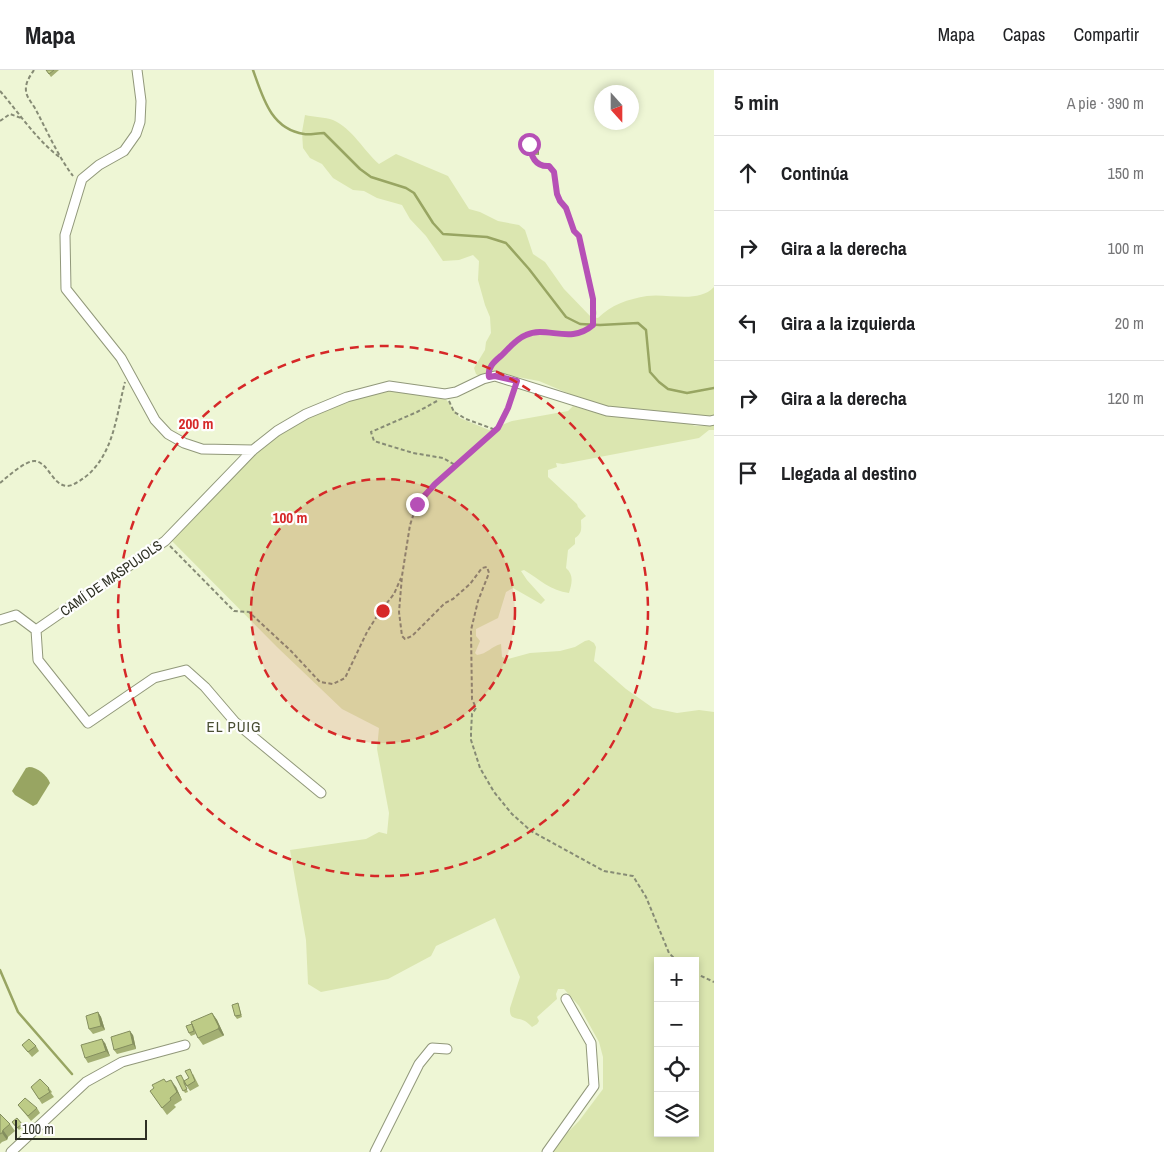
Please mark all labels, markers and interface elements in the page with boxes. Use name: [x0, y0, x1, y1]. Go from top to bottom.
text: Mapa: [25, 19, 75, 51]
text: Mapa: [938, 22, 975, 47]
text: Capas: [1003, 22, 1045, 47]
text: Compartir: [1073, 22, 1139, 47]
north arrow: [594, 85, 639, 130]
text: 5 min: [734, 88, 779, 117]
text: A pie · 390 m: [1067, 92, 1144, 114]
route start: [518, 133, 541, 156]
icon: ahead: [734, 159, 762, 187]
text: Continúa: [781, 160, 849, 186]
text: 150 m: [1108, 162, 1144, 184]
icon: right: [734, 234, 762, 262]
text: Gira a la derecha: [781, 235, 907, 261]
text: 100 m: [1108, 237, 1144, 259]
icon: left: [734, 309, 762, 337]
text: Gira a la izquierda: [781, 310, 915, 336]
text: 20 m: [1115, 312, 1144, 334]
icon: right: [734, 384, 762, 412]
text: Gira a la derecha: [781, 385, 907, 411]
text: 120 m: [1108, 387, 1144, 409]
text: 200 m: [179, 413, 213, 434]
icon: arrive: [734, 459, 762, 487]
text: Llegada al destino: [781, 460, 917, 486]
route end: [406, 493, 429, 516]
text: 100 m: [273, 507, 307, 528]
street label: CAMÍ DE MASPUJOLS: [56, 536, 166, 620]
centre of rings: [374, 602, 392, 620]
district label: EL PUIG: [206, 716, 262, 737]
map controls: [654, 957, 699, 1137]
button: +: [654, 957, 699, 1002]
button: −: [654, 1002, 699, 1047]
button: locate: [654, 1047, 699, 1092]
button: layers: [654, 1092, 699, 1137]
scale bar: [15, 1117, 148, 1140]
text: 100 m: [22, 1120, 54, 1138]

